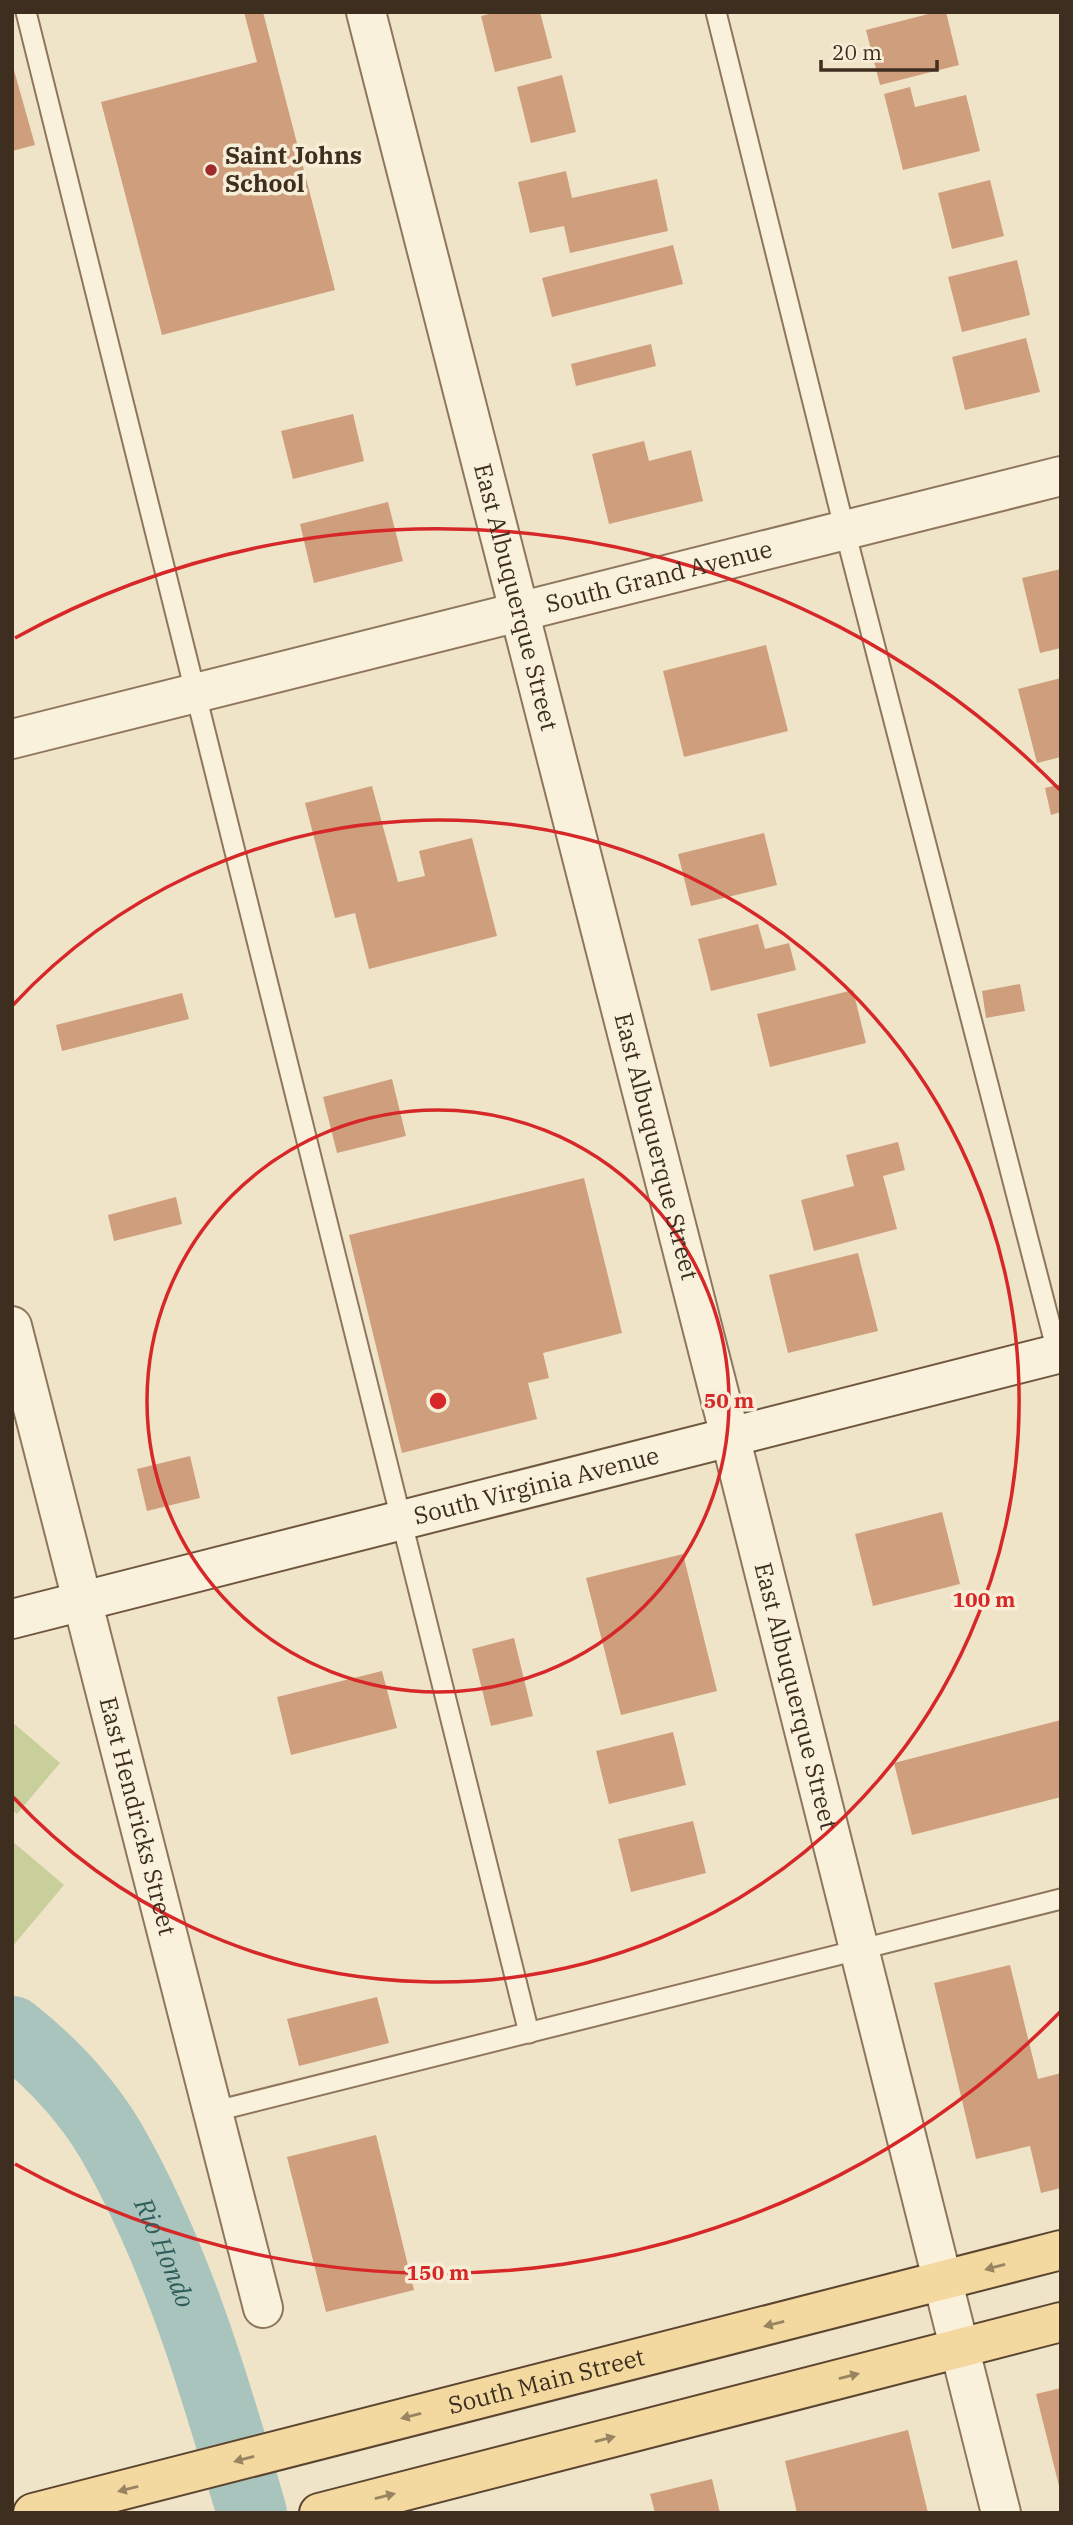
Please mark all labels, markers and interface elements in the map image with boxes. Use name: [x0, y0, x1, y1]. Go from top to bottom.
scale bar: [821, 28, 936, 72]
text: 20 m: [832, 38, 882, 66]
place label: Saint Johns School: [225, 139, 362, 199]
marker: Saint Johns School: [203, 162, 219, 178]
street label: East Albuquerque Street: [467, 460, 566, 734]
street label: South Grand Avenue: [542, 532, 775, 620]
street label: East Albuquerque Street: [607, 1009, 706, 1283]
text: 50 m: [704, 1386, 754, 1414]
centre of rings: [426, 1389, 450, 1413]
street label: South Virginia Avenue: [410, 1439, 662, 1532]
street label: East Albuquerque Street: [747, 1559, 845, 1833]
text: 100 m: [952, 1585, 1016, 1613]
street label: East Hendricks Street: [92, 1693, 184, 1939]
water label: Rio Hondo: [127, 2191, 203, 2312]
text: 150 m: [406, 2258, 470, 2286]
one-way arrow: [984, 2262, 1006, 2273]
one-way arrow: [763, 2319, 785, 2330]
street label: South Main Street: [445, 2340, 648, 2421]
one-way arrow: [838, 2370, 860, 2381]
one-way arrow: [400, 2411, 422, 2422]
one-way arrow: [594, 2433, 616, 2444]
one-way arrow: [233, 2454, 255, 2465]
one-way arrow: [117, 2484, 139, 2495]
one-way arrow: [374, 2490, 396, 2501]

